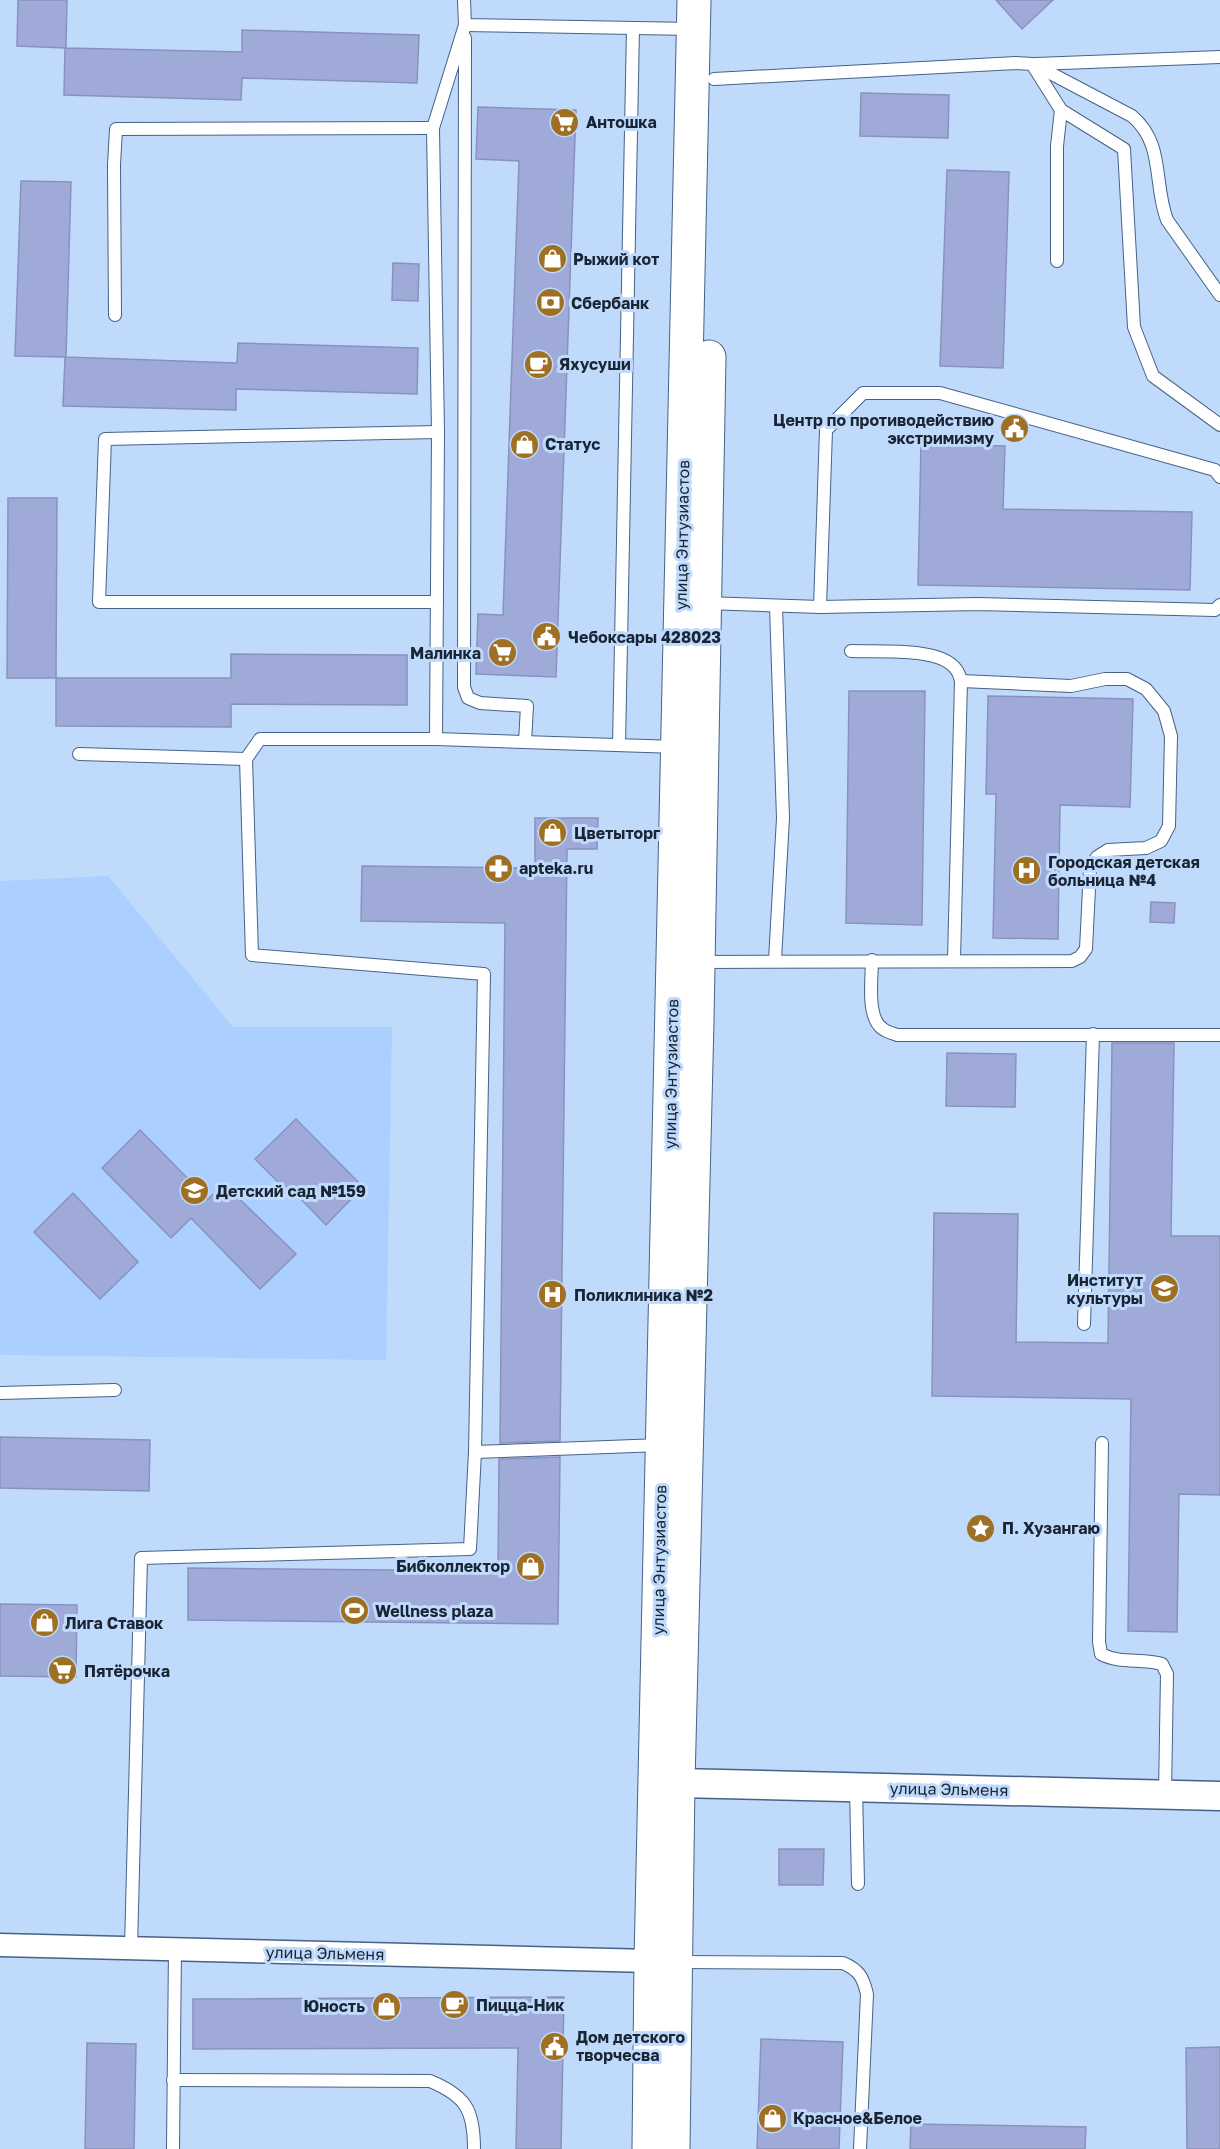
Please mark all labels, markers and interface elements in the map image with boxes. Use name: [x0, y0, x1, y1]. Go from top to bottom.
supermarket icon: Антошка: [549, 106, 581, 138]
place label: Антошка: [586, 112, 657, 132]
shop icon: Рыжий кот: [536, 243, 568, 275]
place label: Рыжий кот: [573, 249, 659, 269]
bank icon: Сбербанк: [534, 287, 566, 319]
place label: Сбербанк: [571, 293, 650, 313]
cafe icon: Яхусуши: [522, 348, 554, 380]
place label: Яхусуши: [559, 354, 631, 374]
place label: Центр по противодействию экстримизму: [773, 410, 994, 448]
public building icon: Центр по противодействию экстримизму: [999, 413, 1031, 445]
shop icon: Статус: [508, 428, 540, 460]
place label: Статус: [545, 434, 601, 454]
street label: улица Энтузиастов: [671, 460, 693, 610]
public building icon: Чебоксары 428023: [531, 621, 563, 653]
place label: Чебоксары 428023: [568, 627, 721, 647]
supermarket icon: Малинка: [486, 637, 518, 669]
place label: Малинка: [410, 643, 481, 663]
shop icon: Цветыторг: [537, 817, 569, 849]
place label: Цветыторг: [574, 823, 661, 843]
pharmacy icon: apteka.ru: [482, 852, 514, 884]
place label: Городская детская больница №4: [1048, 852, 1200, 890]
hospital icon: Городская детская больница №4: [1011, 855, 1043, 887]
place label: apteka.ru: [519, 858, 593, 878]
street label: улица Энтузиастов: [660, 999, 682, 1149]
school or university icon: Детский сад №159: [179, 1175, 211, 1207]
place label: Детский сад №159: [216, 1181, 366, 1201]
place label: Институт культуры: [1066, 1270, 1143, 1308]
school or university icon: Институт культуры: [1148, 1273, 1180, 1305]
hospital icon: Поликлиника №2: [537, 1279, 569, 1311]
place label: Поликлиника №2: [574, 1285, 713, 1305]
street label: улица Энтузиастов: [648, 1485, 670, 1635]
place icon: П. Хузангаю: [965, 1512, 997, 1544]
place label: П. Хузангаю: [1002, 1518, 1101, 1538]
shop icon: Бибколлектор: [515, 1550, 547, 1582]
place label: Бибколлектор: [396, 1556, 510, 1576]
sports icon: Wellness plaza: [338, 1595, 370, 1627]
place label: Wellness plaza: [375, 1601, 493, 1621]
shop icon: Лига Ставок: [28, 1607, 60, 1639]
place label: Лига Ставок: [65, 1613, 164, 1633]
supermarket icon: Пятёрочка: [47, 1655, 79, 1687]
place label: Пятёрочка: [84, 1661, 170, 1681]
street label: улица Эльменя: [889, 1778, 1009, 1800]
street label: улица Эльменя: [265, 1942, 385, 1964]
cafe icon: Пицца-Ник: [439, 1989, 471, 2021]
shop icon: Юность: [370, 1990, 402, 2022]
place label: Пицца-Ник: [476, 1995, 565, 2015]
place label: Юность: [304, 1996, 365, 2016]
place label: Дом детского творчесва: [576, 2027, 685, 2065]
public building icon: Дом детского творчесва: [539, 2030, 571, 2062]
shop icon: Красное&Белое: [756, 2102, 788, 2134]
place label: Красное&Белое: [793, 2108, 922, 2128]

